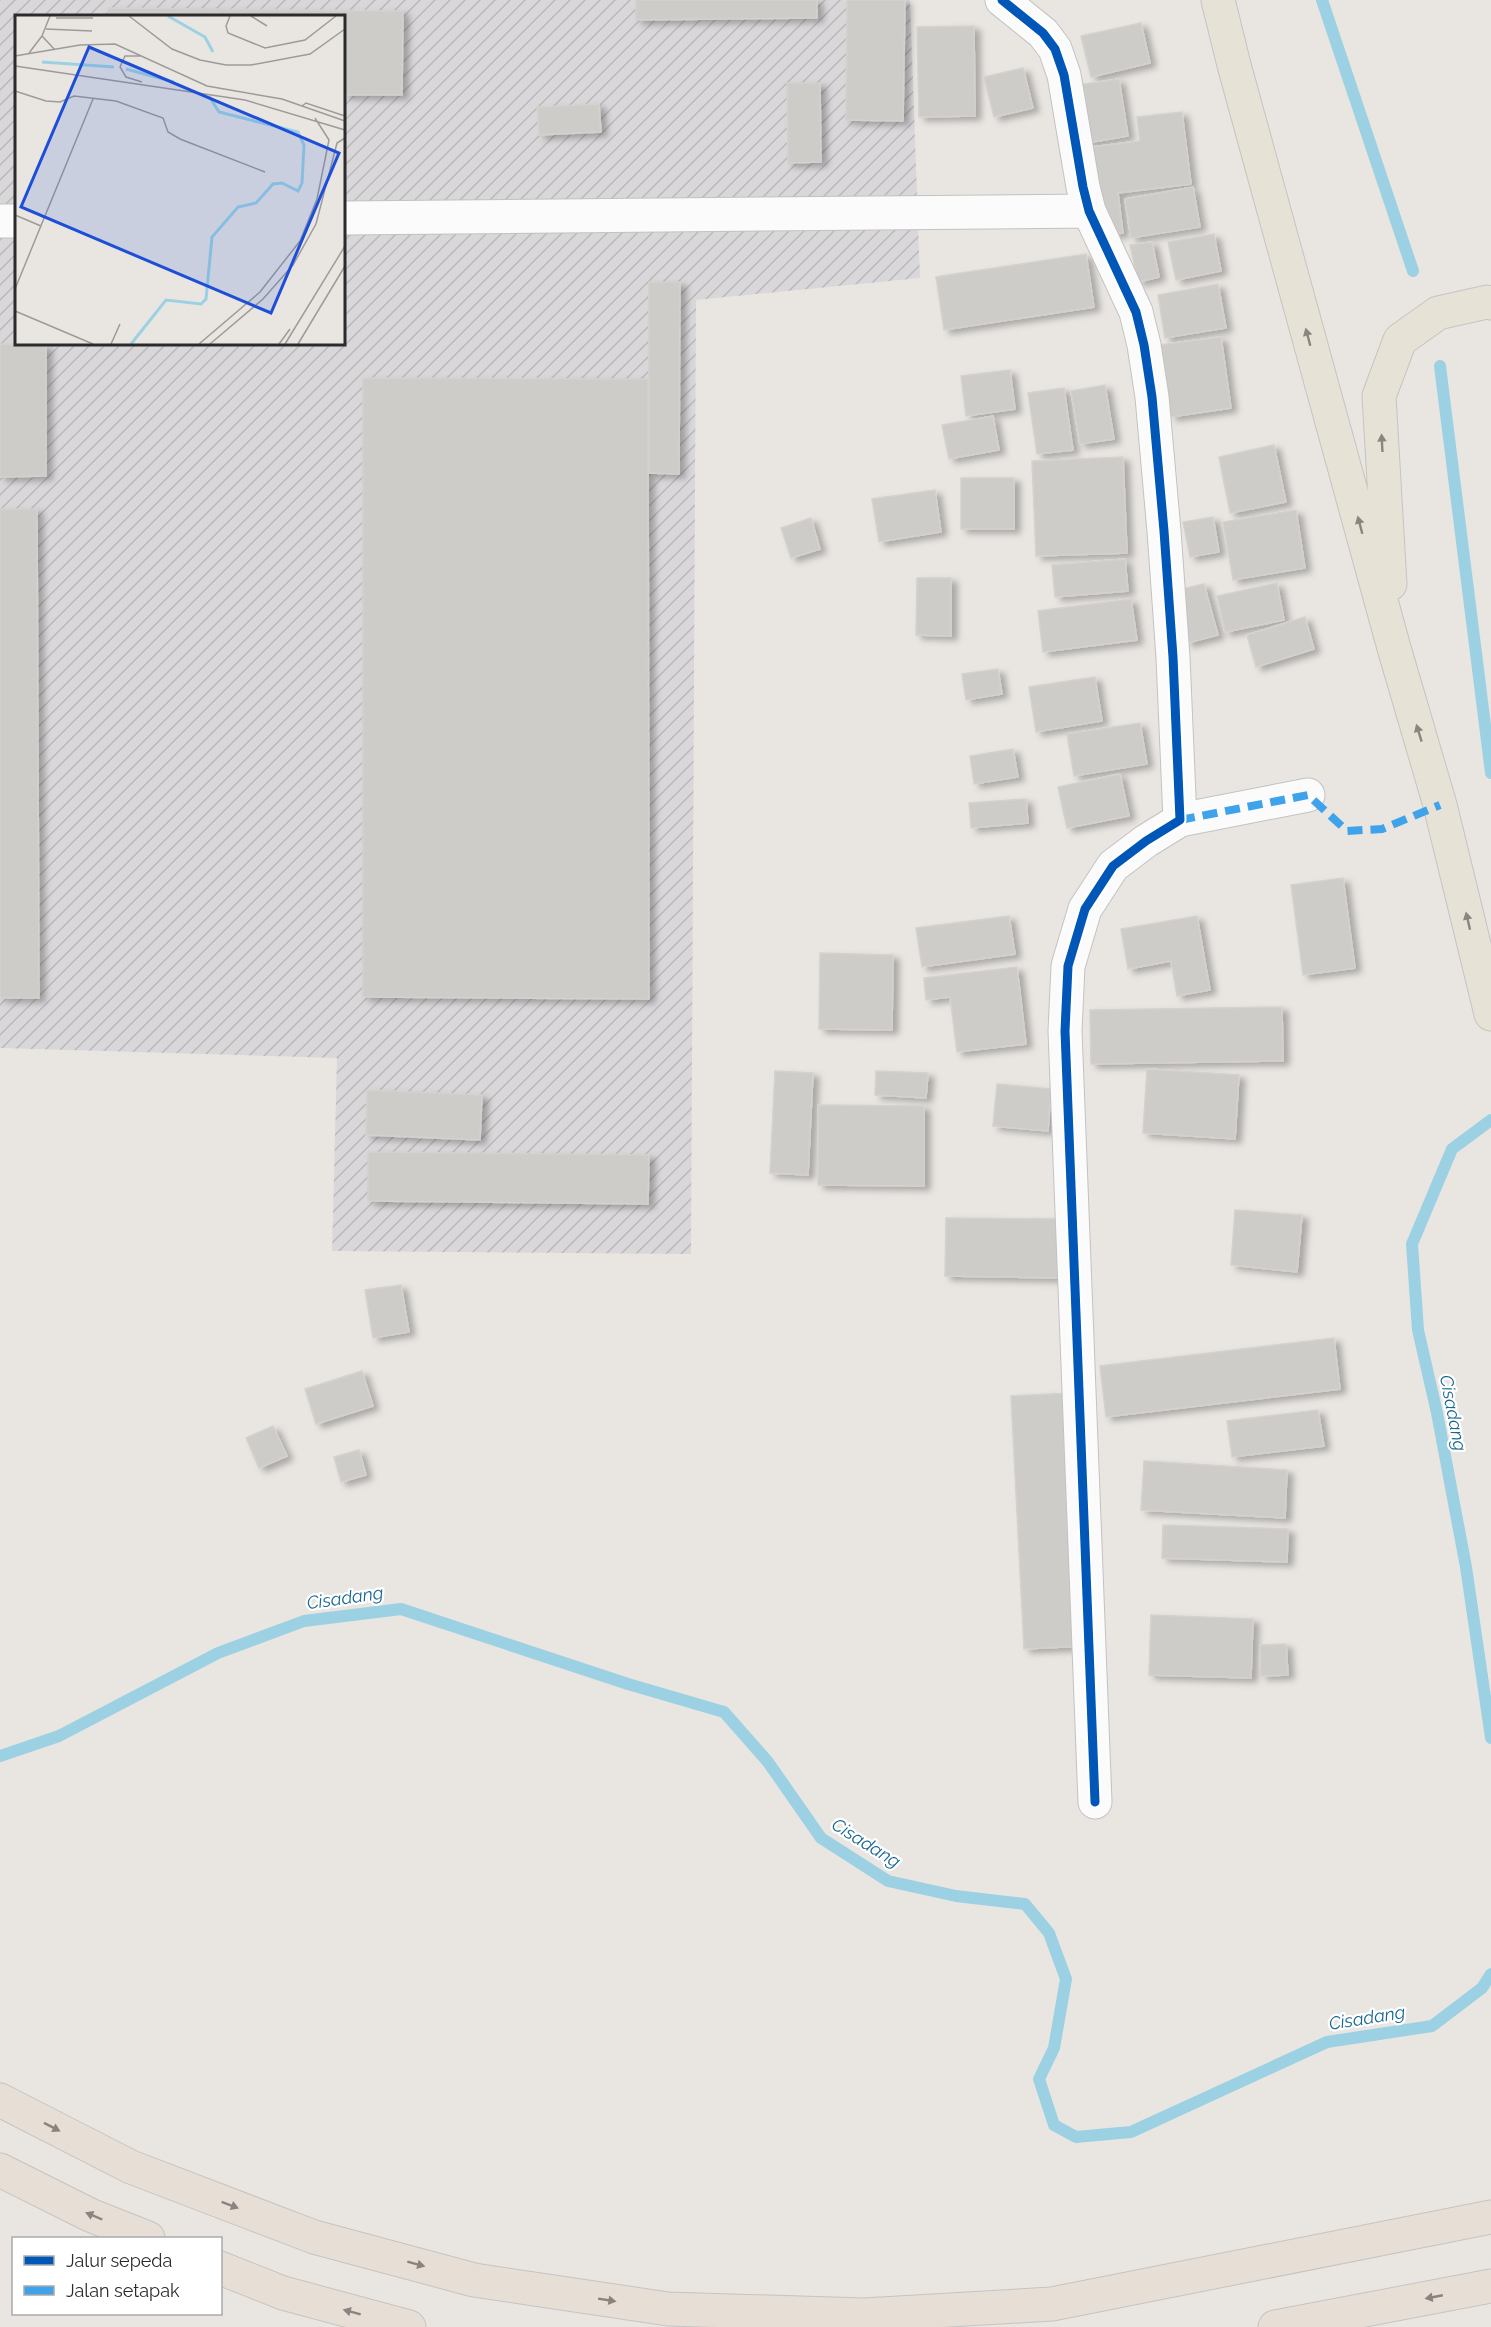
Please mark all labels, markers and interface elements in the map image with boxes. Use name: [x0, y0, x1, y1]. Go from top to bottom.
inset map: [15, 15, 345, 345]
one-way arrow: [1303, 328, 1312, 346]
one-way arrow: [1377, 434, 1387, 453]
one-way arrow: [1355, 516, 1364, 534]
one-way arrow: [1414, 724, 1423, 742]
one-way arrow: [1463, 912, 1472, 931]
water label: Cisadang: [1436, 1373, 1471, 1453]
water label: Cisadang: [305, 1582, 385, 1613]
water label: Cisadang: [828, 1813, 905, 1872]
water label: Cisadang: [1327, 2001, 1407, 2034]
one-way arrow: [44, 2122, 61, 2132]
one-way arrow: [222, 2200, 240, 2210]
one-way arrow: [84, 2211, 102, 2221]
legend: [12, 2237, 222, 2315]
text: Jalur sepeda: [66, 2250, 172, 2271]
one-way arrow: [407, 2260, 425, 2270]
text: Jalan setapak: [66, 2280, 180, 2301]
one-way arrow: [1424, 2293, 1443, 2302]
one-way arrow: [598, 2296, 617, 2305]
one-way arrow: [343, 2307, 361, 2316]

